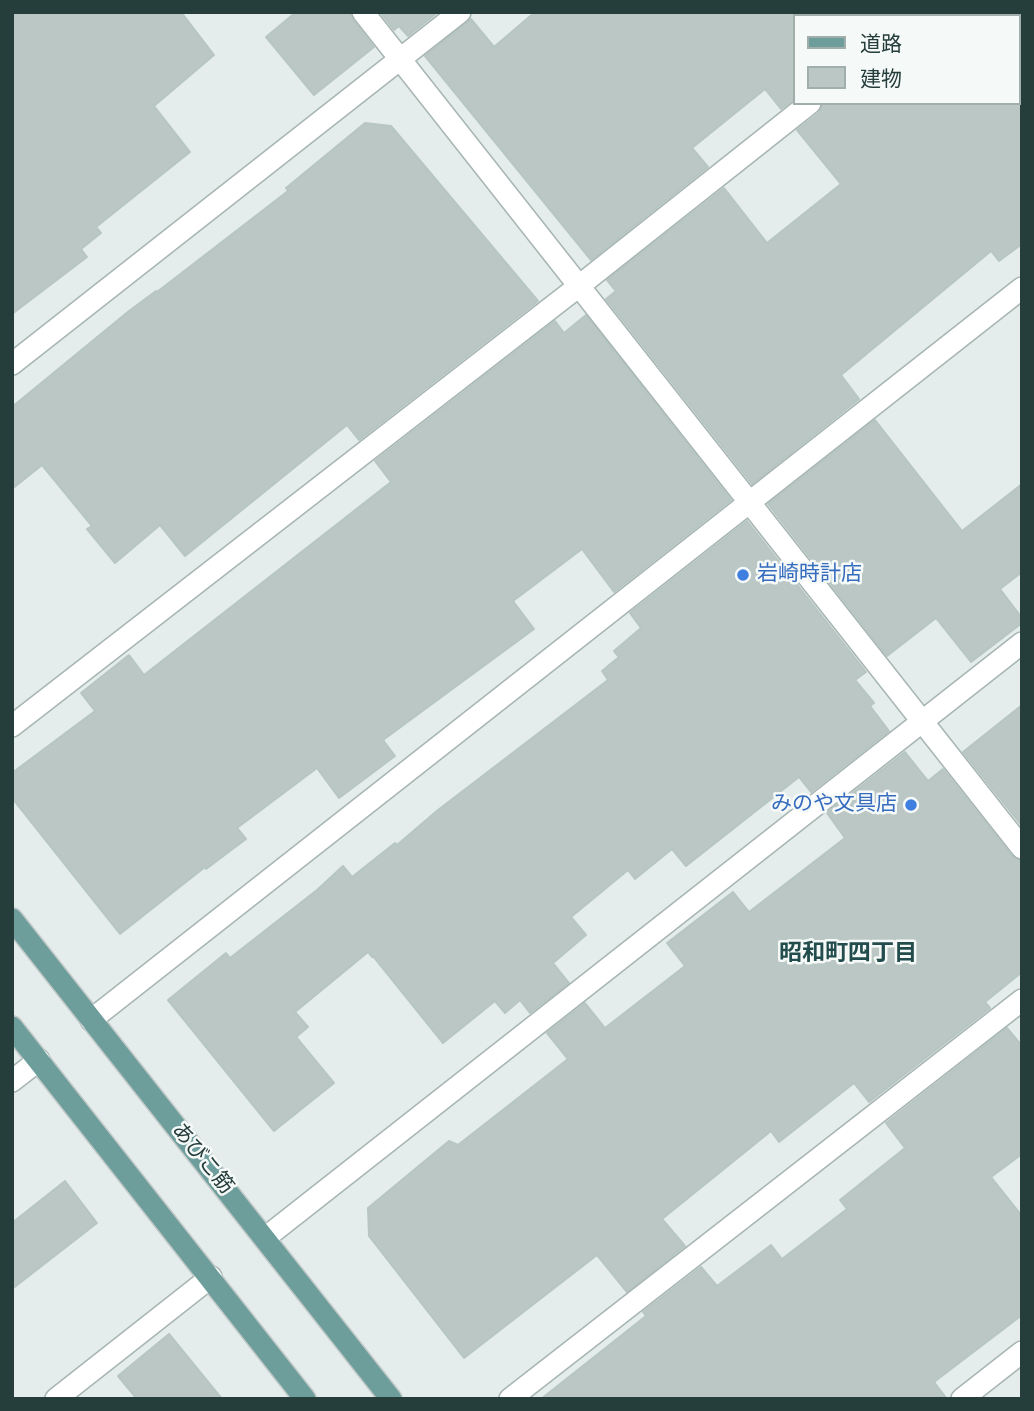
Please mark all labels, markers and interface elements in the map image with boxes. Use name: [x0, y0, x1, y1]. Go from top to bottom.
legend: [792, 14, 1020, 105]
text: 道路: [860, 29, 902, 58]
text: 建物: [860, 64, 902, 93]
place label: 岩崎時計店: [757, 562, 862, 588]
marker: 岩崎時計店: [735, 567, 751, 583]
place label: みのや文具店: [771, 792, 897, 818]
marker: みのや文具店: [903, 797, 919, 813]
district label: 昭和町四丁目: [779, 940, 917, 968]
street label: あびこ筋: [166, 1118, 238, 1200]

